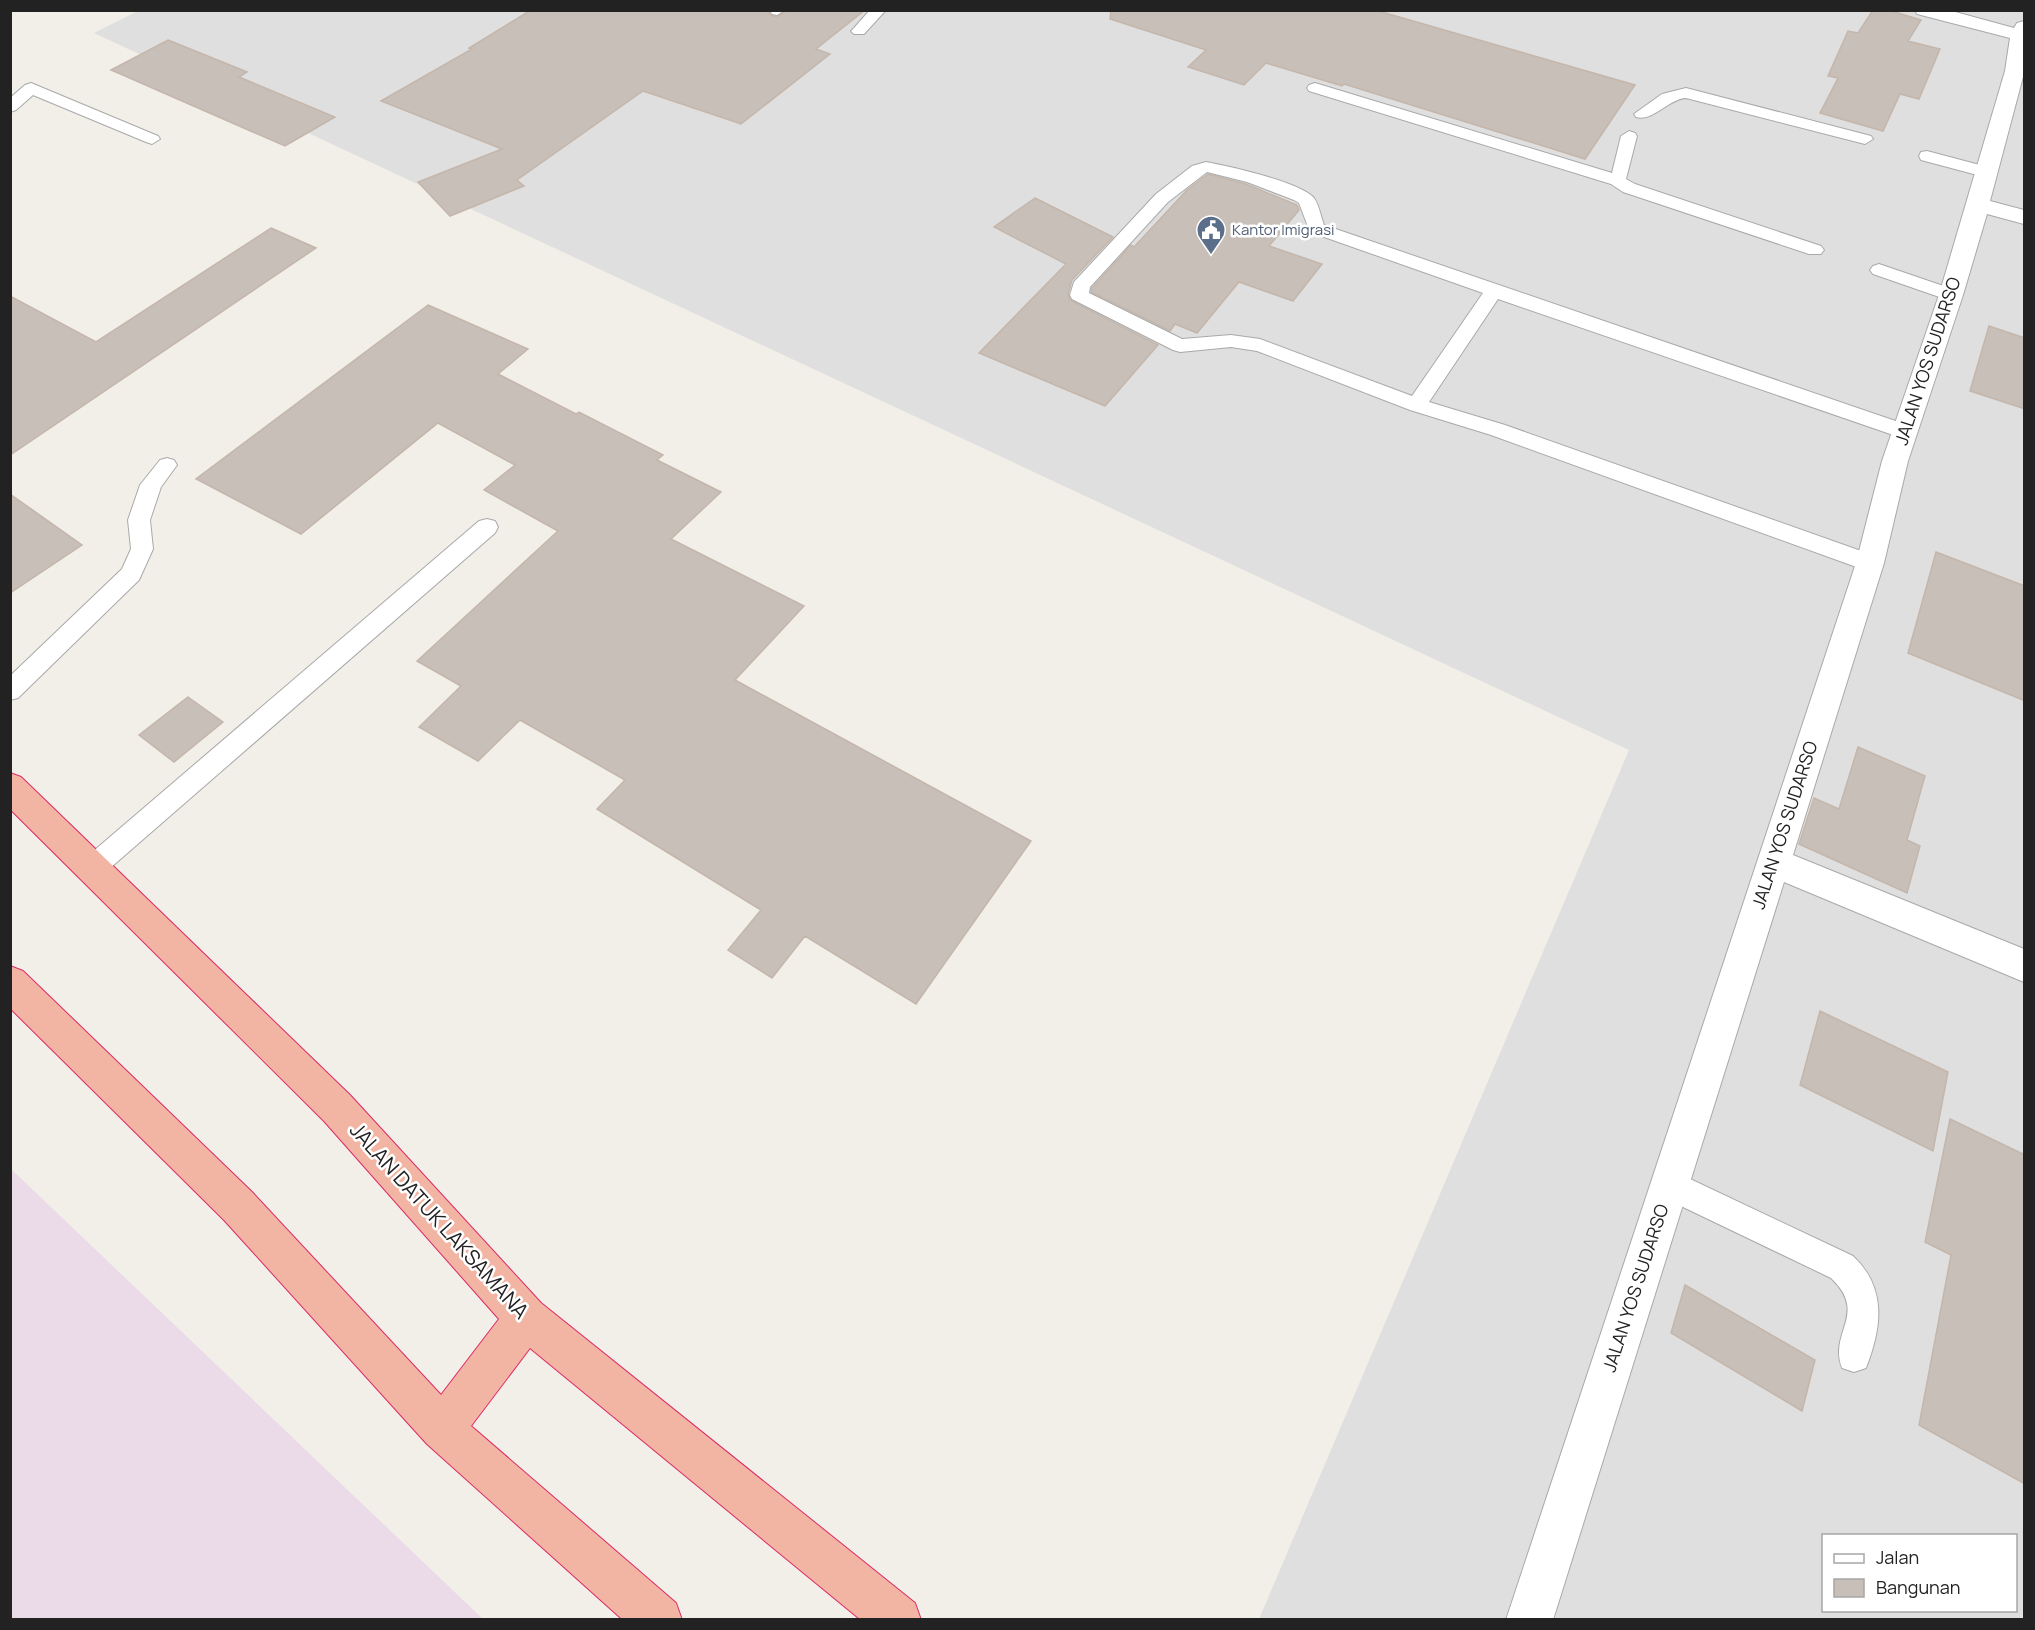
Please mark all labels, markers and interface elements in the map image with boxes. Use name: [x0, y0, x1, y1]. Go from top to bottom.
public building icon: Kantor Imigrasi: [1195, 214, 1227, 256]
place label: Kantor Imigrasi: [1232, 219, 1335, 240]
street label: JALAN YOS SUDARSO: [1889, 274, 1966, 448]
street label: JALAN YOS SUDARSO: [1746, 738, 1823, 912]
street label: JALAN DATUK LAKSAMANA: [344, 1116, 536, 1325]
street label: JALAN YOS SUDARSO: [1597, 1201, 1674, 1375]
legend: [1822, 1534, 2017, 1612]
text: Jalan: [1876, 1545, 1919, 1569]
text: Bangunan: [1876, 1575, 1960, 1599]

